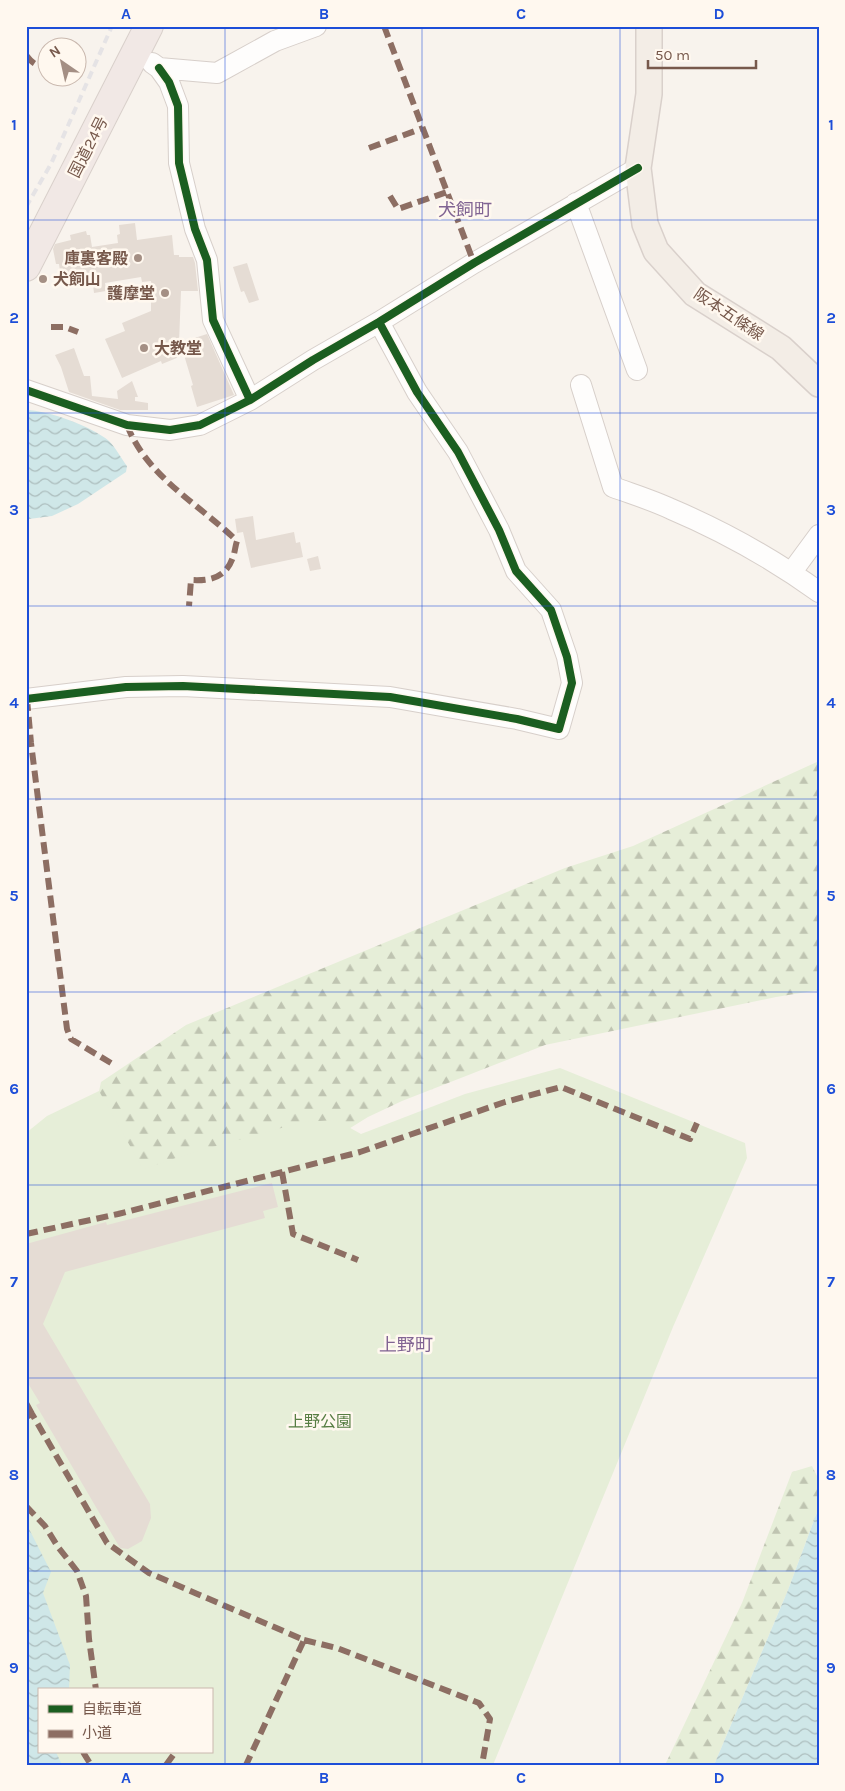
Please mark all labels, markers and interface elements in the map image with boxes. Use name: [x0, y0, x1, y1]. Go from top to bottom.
text: A: [121, 4, 131, 23]
text: B: [319, 4, 329, 23]
text: C: [516, 4, 526, 23]
text: D: [714, 4, 725, 23]
north arrow: [38, 38, 88, 88]
scale bar: [648, 38, 755, 70]
text: N: [46, 42, 64, 61]
text: 50 m: [655, 46, 690, 64]
street label: 国道24号: [65, 113, 111, 181]
text: 1: [11, 115, 17, 134]
text: 1: [828, 115, 834, 134]
district label: 犬飼町: [438, 199, 492, 221]
place label: 庫裏客殿: [64, 249, 128, 268]
marker: 庫裏客殿: [132, 252, 144, 264]
place label: 犬飼山: [53, 270, 101, 289]
marker: 犬飼山: [37, 273, 49, 285]
place label: 護摩堂: [107, 284, 155, 303]
street label: 阪本五條線: [691, 284, 767, 344]
marker: 護摩堂: [159, 287, 171, 299]
text: 2: [9, 308, 19, 327]
text: 2: [826, 308, 836, 327]
place label: 大教堂: [154, 339, 202, 358]
marker: 大教堂: [138, 342, 150, 354]
text: 3: [9, 500, 19, 519]
text: 3: [826, 500, 836, 519]
text: 4: [9, 693, 19, 712]
text: 4: [826, 693, 836, 712]
text: 5: [9, 886, 19, 905]
text: 5: [826, 886, 836, 905]
text: 6: [9, 1079, 19, 1098]
text: 6: [826, 1079, 836, 1098]
text: 7: [10, 1272, 18, 1291]
text: 7: [827, 1272, 835, 1291]
district label: 上野町: [379, 1334, 433, 1356]
park label: 上野公園: [288, 1412, 352, 1431]
text: 8: [9, 1465, 19, 1484]
text: 8: [826, 1465, 836, 1484]
text: 9: [9, 1658, 19, 1677]
text: 9: [826, 1658, 836, 1677]
legend: [38, 1688, 212, 1754]
text: 自転車道: [82, 1700, 142, 1718]
text: 小道: [82, 1724, 112, 1742]
text: A: [121, 1768, 131, 1787]
text: B: [319, 1768, 329, 1787]
text: C: [516, 1768, 526, 1787]
text: D: [714, 1768, 725, 1787]

